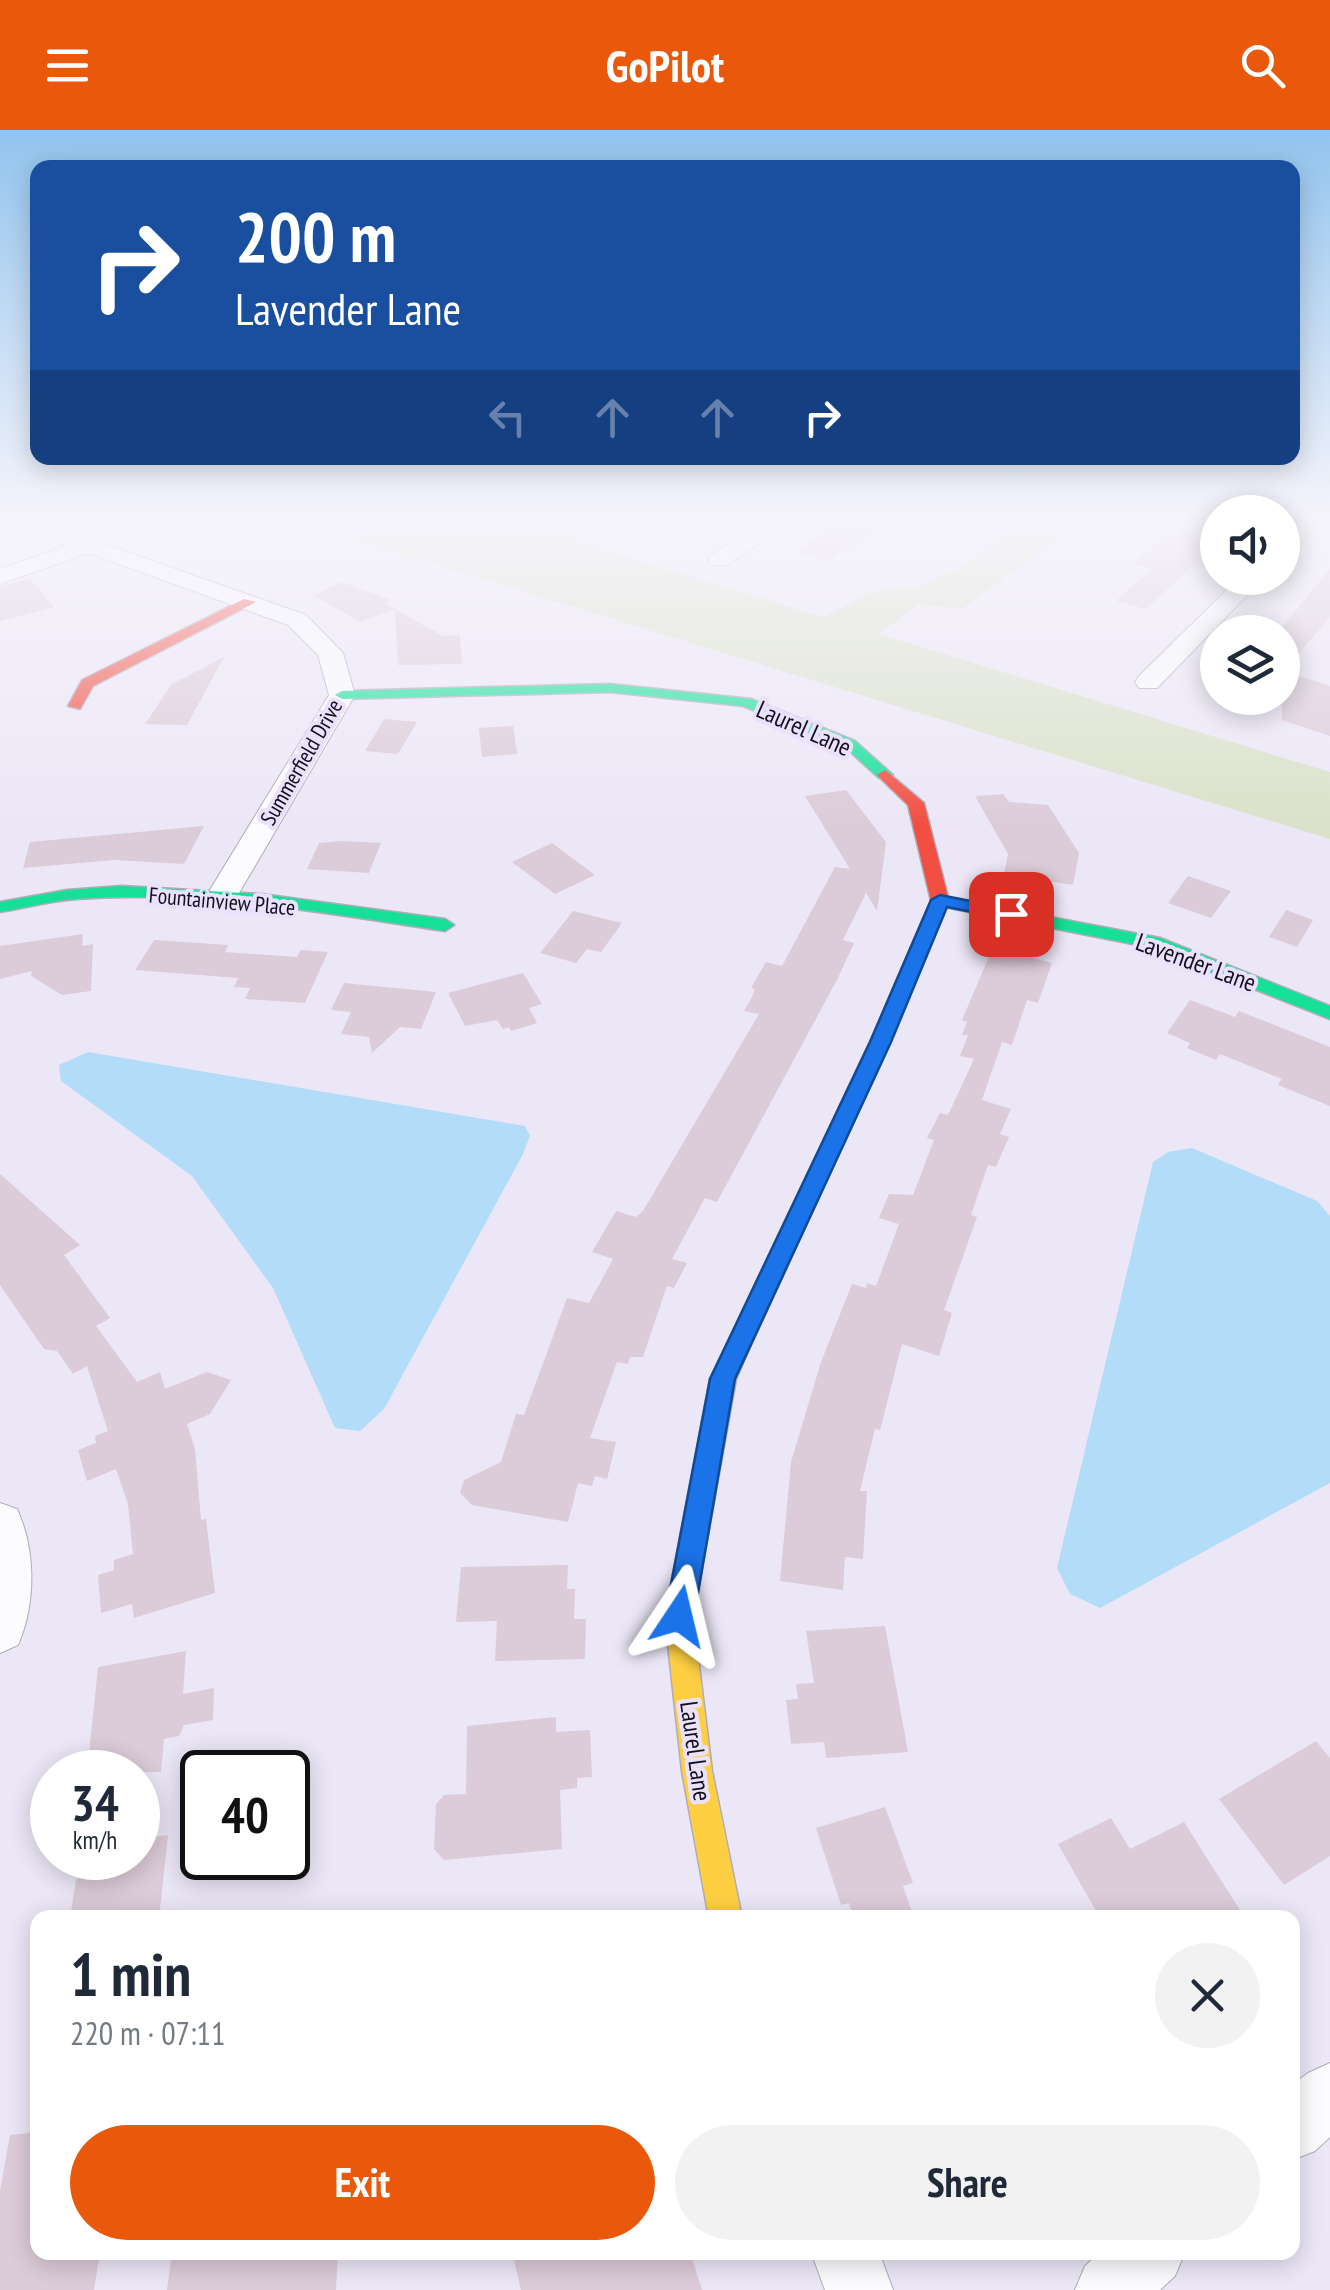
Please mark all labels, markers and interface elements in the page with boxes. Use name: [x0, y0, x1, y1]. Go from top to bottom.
text: GoPilot: [606, 36, 724, 94]
icon: menu: [40, 38, 95, 93]
icon: search: [1235, 38, 1290, 93]
text: 200 m: [235, 191, 396, 281]
icon: right: [70, 200, 200, 330]
text: Lavender Lane: [235, 279, 461, 337]
icon: left: [480, 390, 535, 445]
icon: ahead: [585, 390, 640, 445]
icon: ahead: [690, 390, 745, 445]
icon: right: [795, 390, 850, 445]
map controls: [1200, 495, 1300, 715]
button: sound: [1200, 495, 1300, 595]
button: layers: [1200, 615, 1300, 715]
street label: Laurel Lane: [752, 693, 856, 763]
street label: Summerfield Drive: [254, 694, 348, 830]
pin: [969, 872, 1054, 957]
street label: Fountainview Place: [148, 881, 296, 921]
icon: arrive: [984, 887, 1039, 942]
street label: Lavender Lane: [1131, 925, 1261, 999]
position arrow: [627, 1564, 731, 1668]
street label: Laurel Lane: [673, 1699, 719, 1803]
speed limit sign: 40: [180, 1750, 310, 1880]
text: 34: [71, 1770, 119, 1835]
text: km/h: [73, 1824, 117, 1856]
text: 1 min: [70, 1935, 191, 2013]
button: close: [1155, 1943, 1260, 2048]
text: 220 m · 07:11: [70, 2012, 225, 2054]
button: Exit: [70, 2125, 655, 2240]
button: Share: [675, 2125, 1260, 2240]

